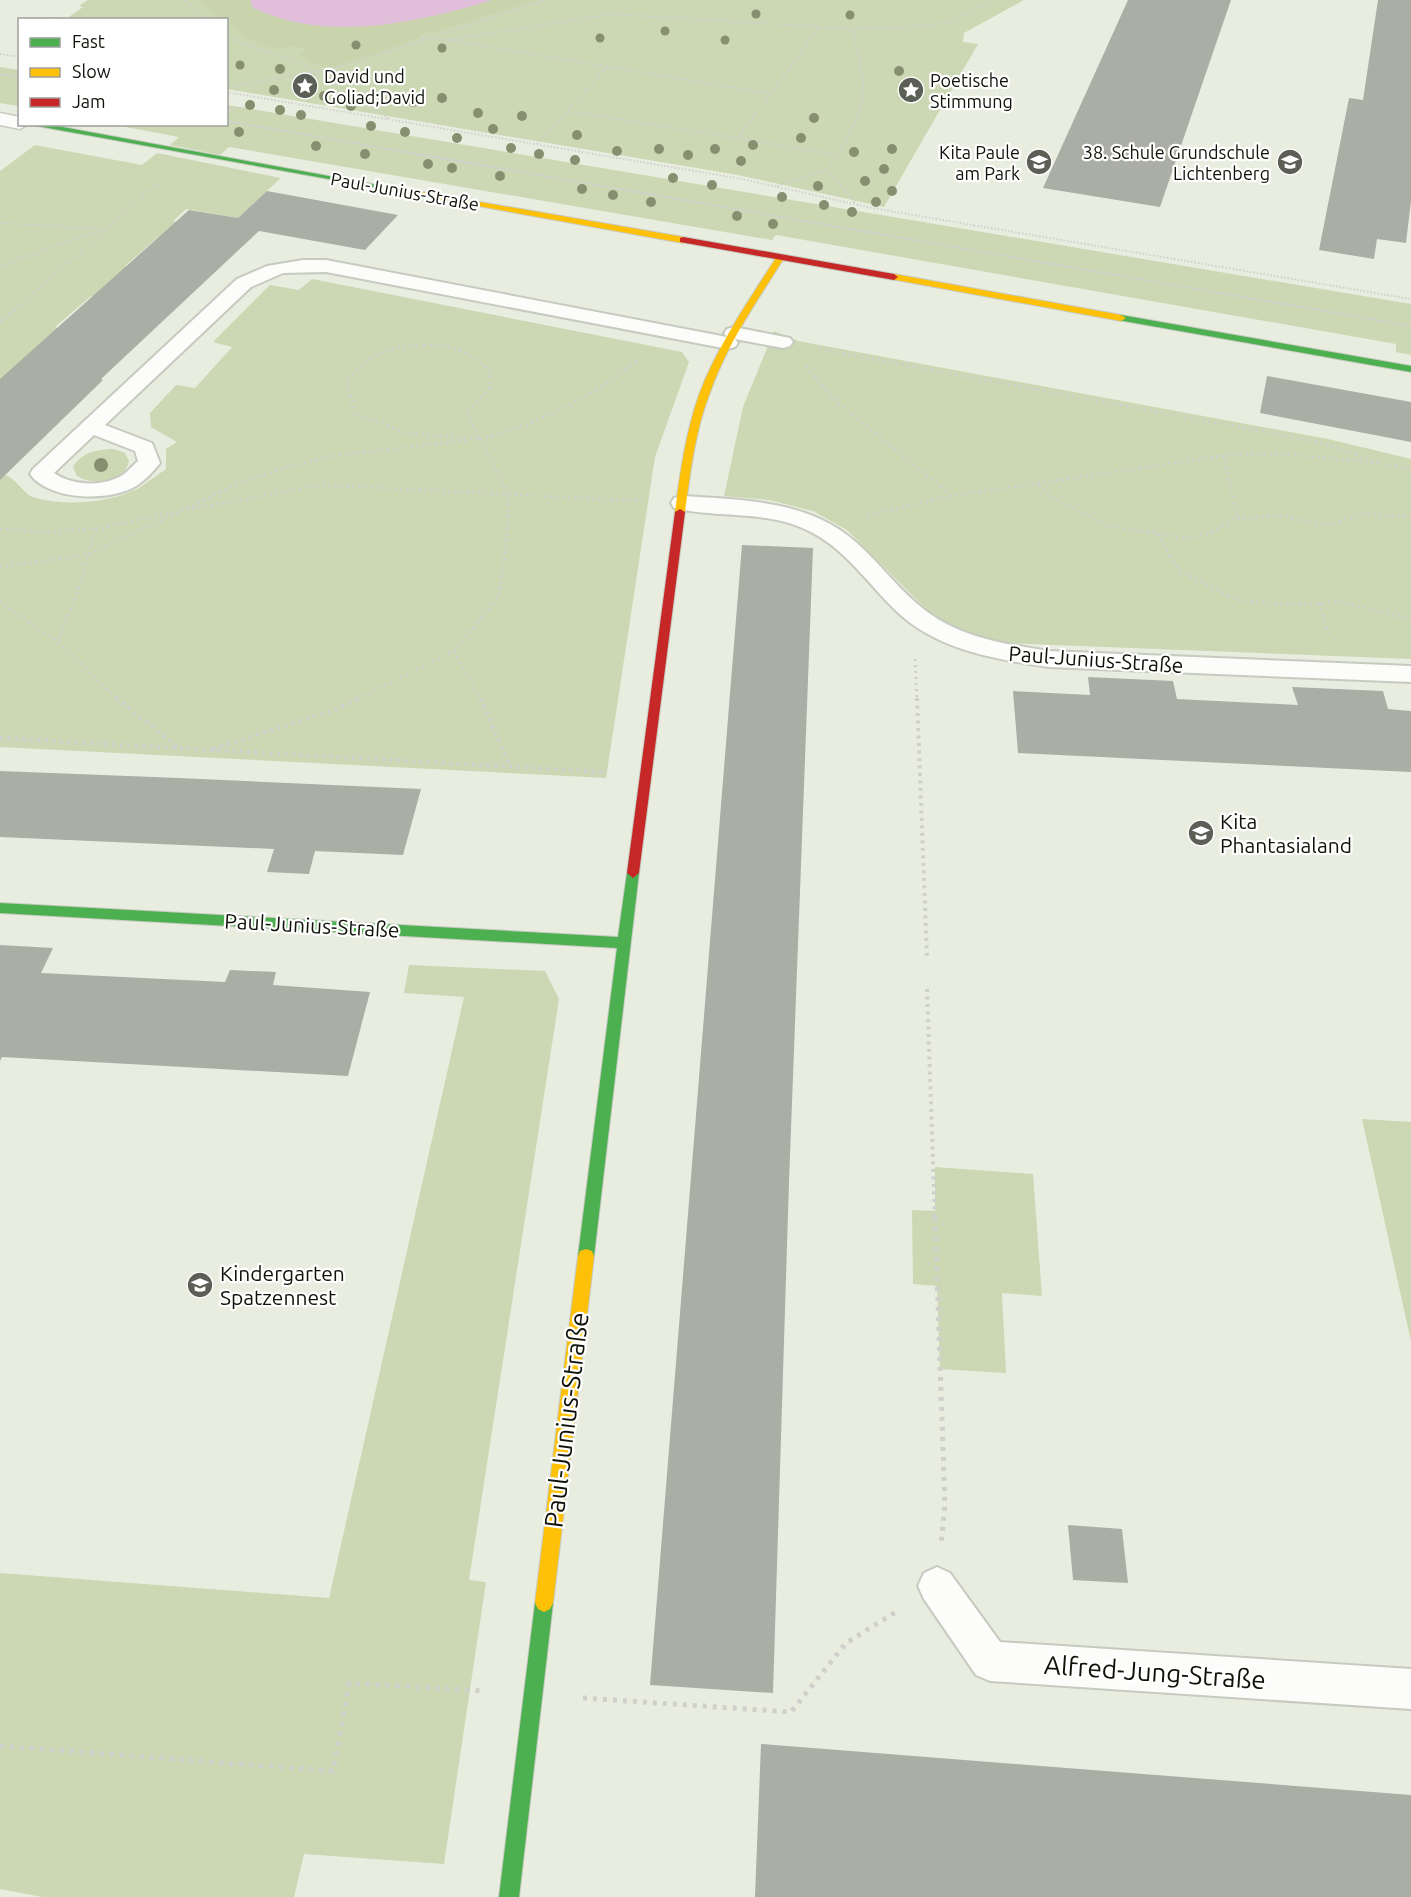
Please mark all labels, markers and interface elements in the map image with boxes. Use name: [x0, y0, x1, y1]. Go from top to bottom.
legend: [18, 18, 228, 126]
text: Fast: [72, 31, 105, 51]
text: Slow: [72, 61, 111, 81]
place label: David und Goliad;David: [324, 66, 425, 107]
place label: Poetische Stimmung: [930, 70, 1013, 111]
place icon: David und Goliad;David: [290, 71, 320, 101]
place icon: Poetische Stimmung: [896, 75, 926, 105]
text: Jam: [72, 91, 106, 111]
place label: Kita Paule am Park: [939, 142, 1020, 183]
place label: 38. Schule Grundschule Lichtenberg: [1083, 142, 1270, 183]
school or university icon: Kita Paule am Park: [1024, 147, 1054, 177]
school or university icon: 38. Schule Grundschule Lichtenberg: [1275, 147, 1305, 177]
street label: Paul-Junius-Straße: [329, 168, 481, 214]
street label: Paul-Junius-Straße: [1008, 641, 1184, 677]
place label: Kita Phantasialand: [1220, 809, 1352, 857]
school or university icon: Kita Phantasialand: [1186, 818, 1216, 848]
street label: Paul-Junius-Straße: [224, 908, 400, 942]
place label: Kindergarten Spatzennest: [220, 1261, 345, 1309]
school or university icon: Kindergarten Spatzennest: [185, 1270, 215, 1300]
street label: Paul-Junius-Straße: [538, 1311, 594, 1529]
street label: Alfred-Jung-Straße: [1043, 1650, 1267, 1694]

